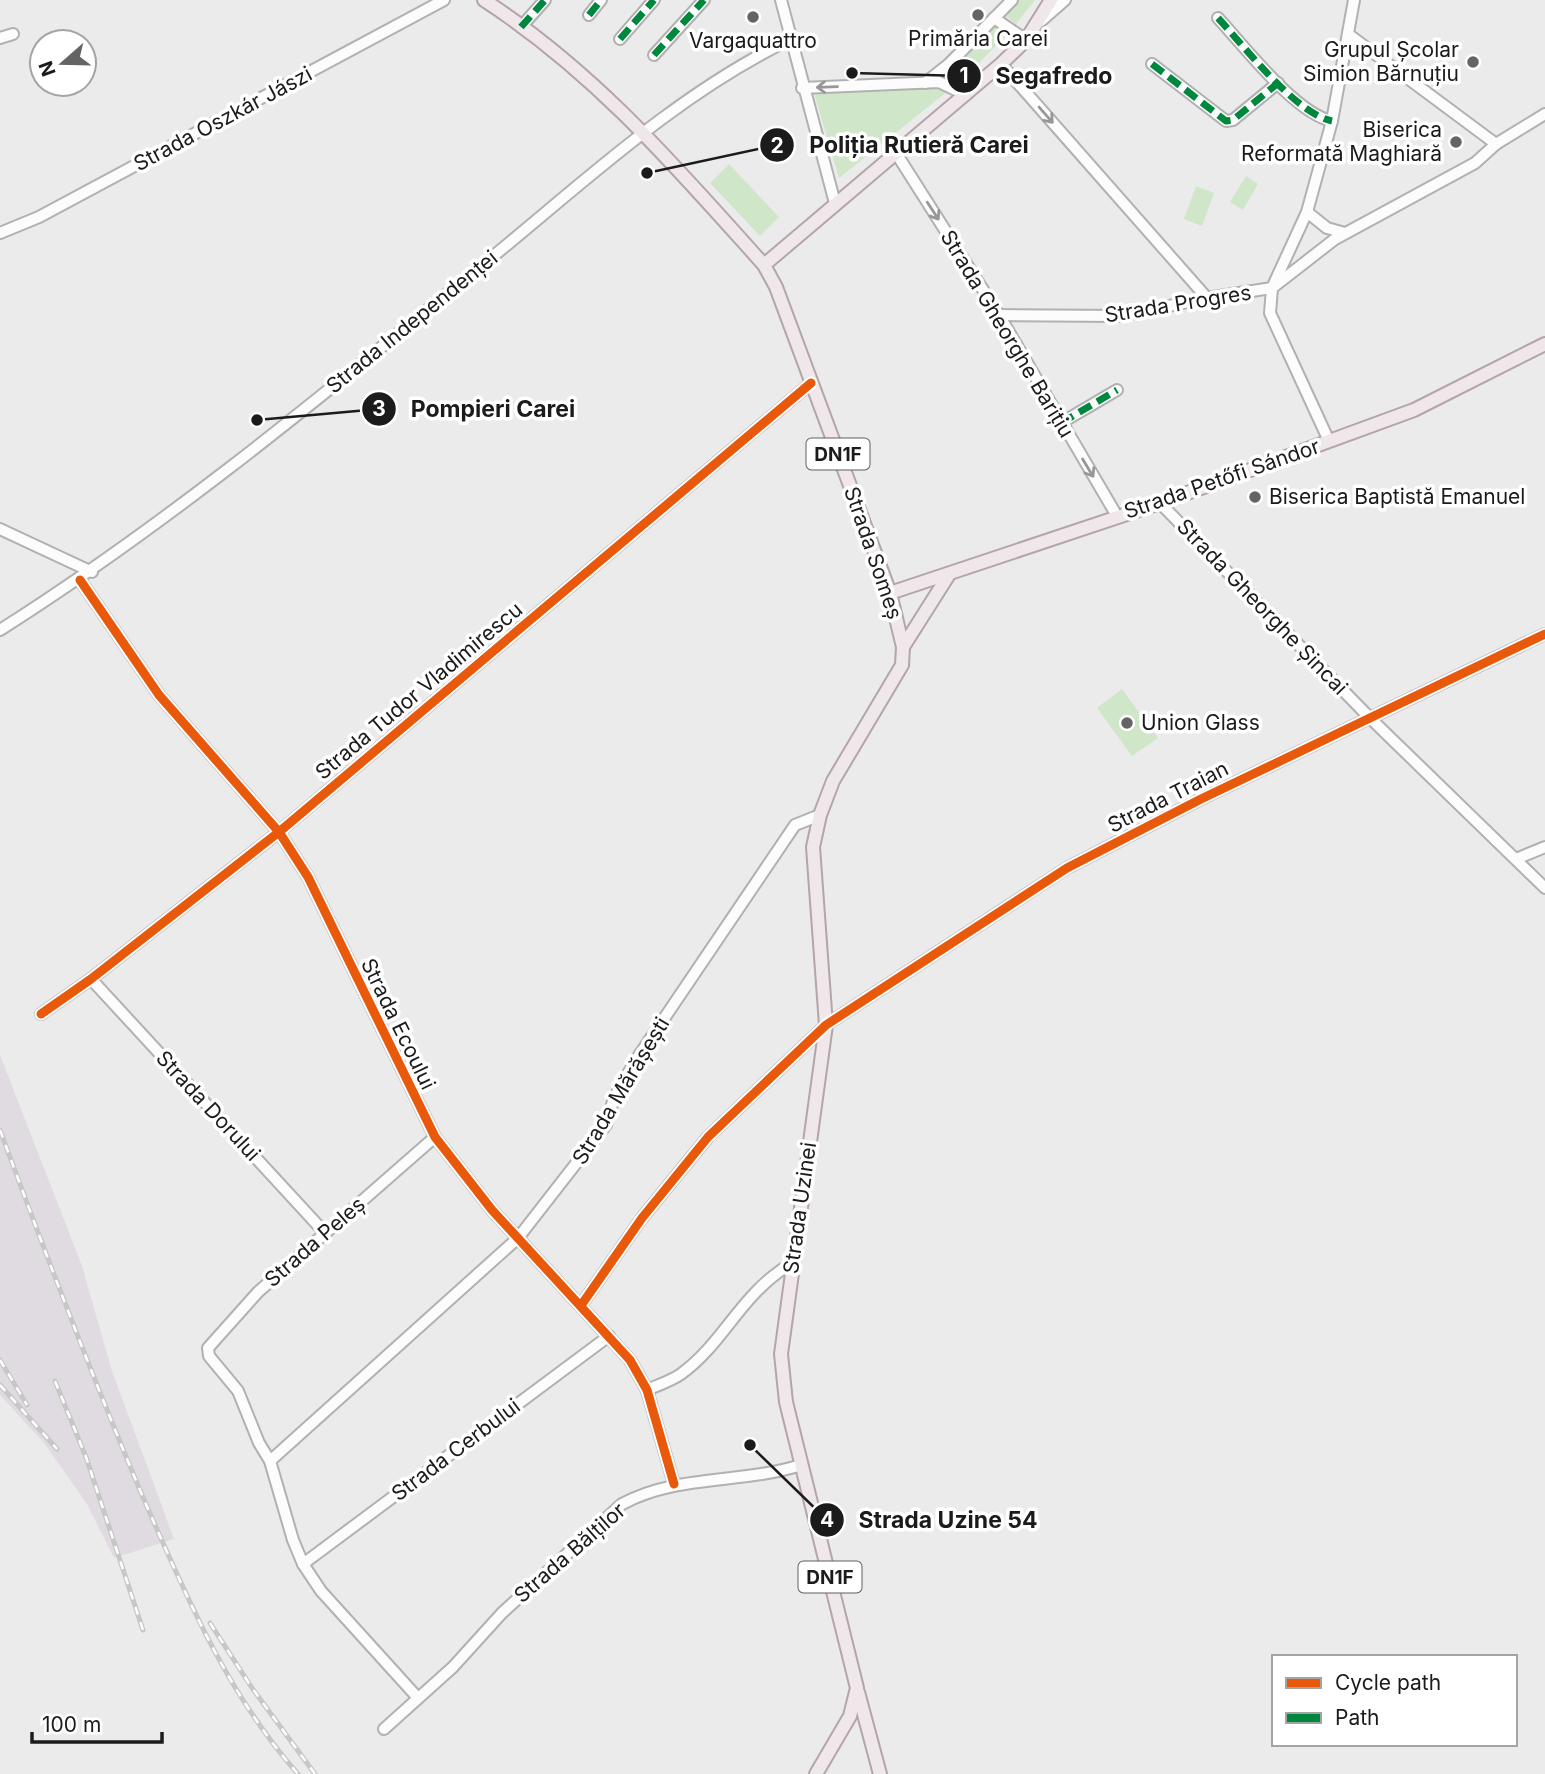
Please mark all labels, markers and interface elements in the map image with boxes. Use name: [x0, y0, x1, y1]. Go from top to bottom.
marker: Primăria Carei: [970, 7, 986, 23]
marker: Vargaquattro: [745, 9, 761, 25]
place label: Primăria Carei: [908, 26, 1048, 51]
north arrow: [28, 28, 98, 98]
place label: Vargaquattro: [689, 28, 817, 53]
place label: Grupul Școlar Simion Bărnuțiu: [1303, 37, 1459, 86]
callout: Segafredo: [946, 54, 1126, 98]
marker: Grupul Școlar Simion Bărnuțiu: [1465, 54, 1481, 70]
text: N: [34, 58, 61, 79]
street label: Strada Oszkár Jászi: [129, 61, 316, 176]
text: Segafredo: [996, 62, 1112, 90]
text: 1: [959, 63, 969, 88]
one-way arrow: [816, 81, 839, 94]
one-way arrow: [1038, 106, 1054, 124]
place label: Biserica Reformată Maghiară: [1241, 117, 1442, 166]
callout: Poliția Rutieră Carei: [760, 123, 1042, 167]
text: Poliția Rutieră Carei: [809, 131, 1029, 159]
text: 2: [770, 133, 784, 158]
marker: Biserica Reformată Maghiară: [1448, 134, 1464, 150]
one-way arrow: [925, 201, 940, 220]
street label: Strada Gheorghe Barițiu: [935, 225, 1079, 442]
street label: Strada Independenței: [321, 245, 502, 398]
street label: Strada Progres: [1103, 280, 1253, 327]
callout: Pompieri Carei: [361, 387, 589, 431]
text: Pompieri Carei: [411, 395, 575, 423]
text: 3: [372, 396, 386, 421]
street label: Strada Petőfi Sándor: [1121, 433, 1323, 524]
road number: DN1F: [806, 438, 870, 470]
one-way arrow: [1082, 458, 1096, 478]
street label: Strada Someș: [839, 483, 908, 622]
place label: Biserica Baptistă Emanuel: [1269, 484, 1525, 509]
marker: Biserica Baptistă Emanuel: [1247, 489, 1263, 505]
street label: Strada Gheorghe Șincai: [1172, 514, 1353, 700]
street label: Strada Tudor Vladimirescu: [310, 597, 527, 785]
place label: Union Glass: [1141, 710, 1260, 735]
marker: Union Glass: [1119, 715, 1135, 731]
street label: Strada Traian: [1103, 755, 1232, 838]
street label: Strada Ecoului: [356, 954, 441, 1093]
street label: Strada Mărășești: [567, 1013, 674, 1169]
street label: Strada Dorului: [151, 1045, 266, 1166]
street label: Strada Uzinei: [778, 1141, 821, 1275]
street label: Strada Peleș: [259, 1191, 370, 1292]
street label: Strada Cerbului: [387, 1393, 525, 1506]
street label: Strada Bălților: [509, 1498, 630, 1608]
callout: Strada Uzine 54: [809, 1498, 1051, 1542]
text: Strada Uzine 54: [858, 1506, 1038, 1534]
text: 4: [820, 1507, 834, 1532]
road number: DN1F: [798, 1562, 862, 1592]
legend: [1272, 1655, 1517, 1746]
text: Cycle path: [1335, 1670, 1441, 1695]
scale bar: [32, 1700, 161, 1744]
text: Path: [1335, 1705, 1380, 1730]
text: 100 m: [42, 1712, 101, 1737]

